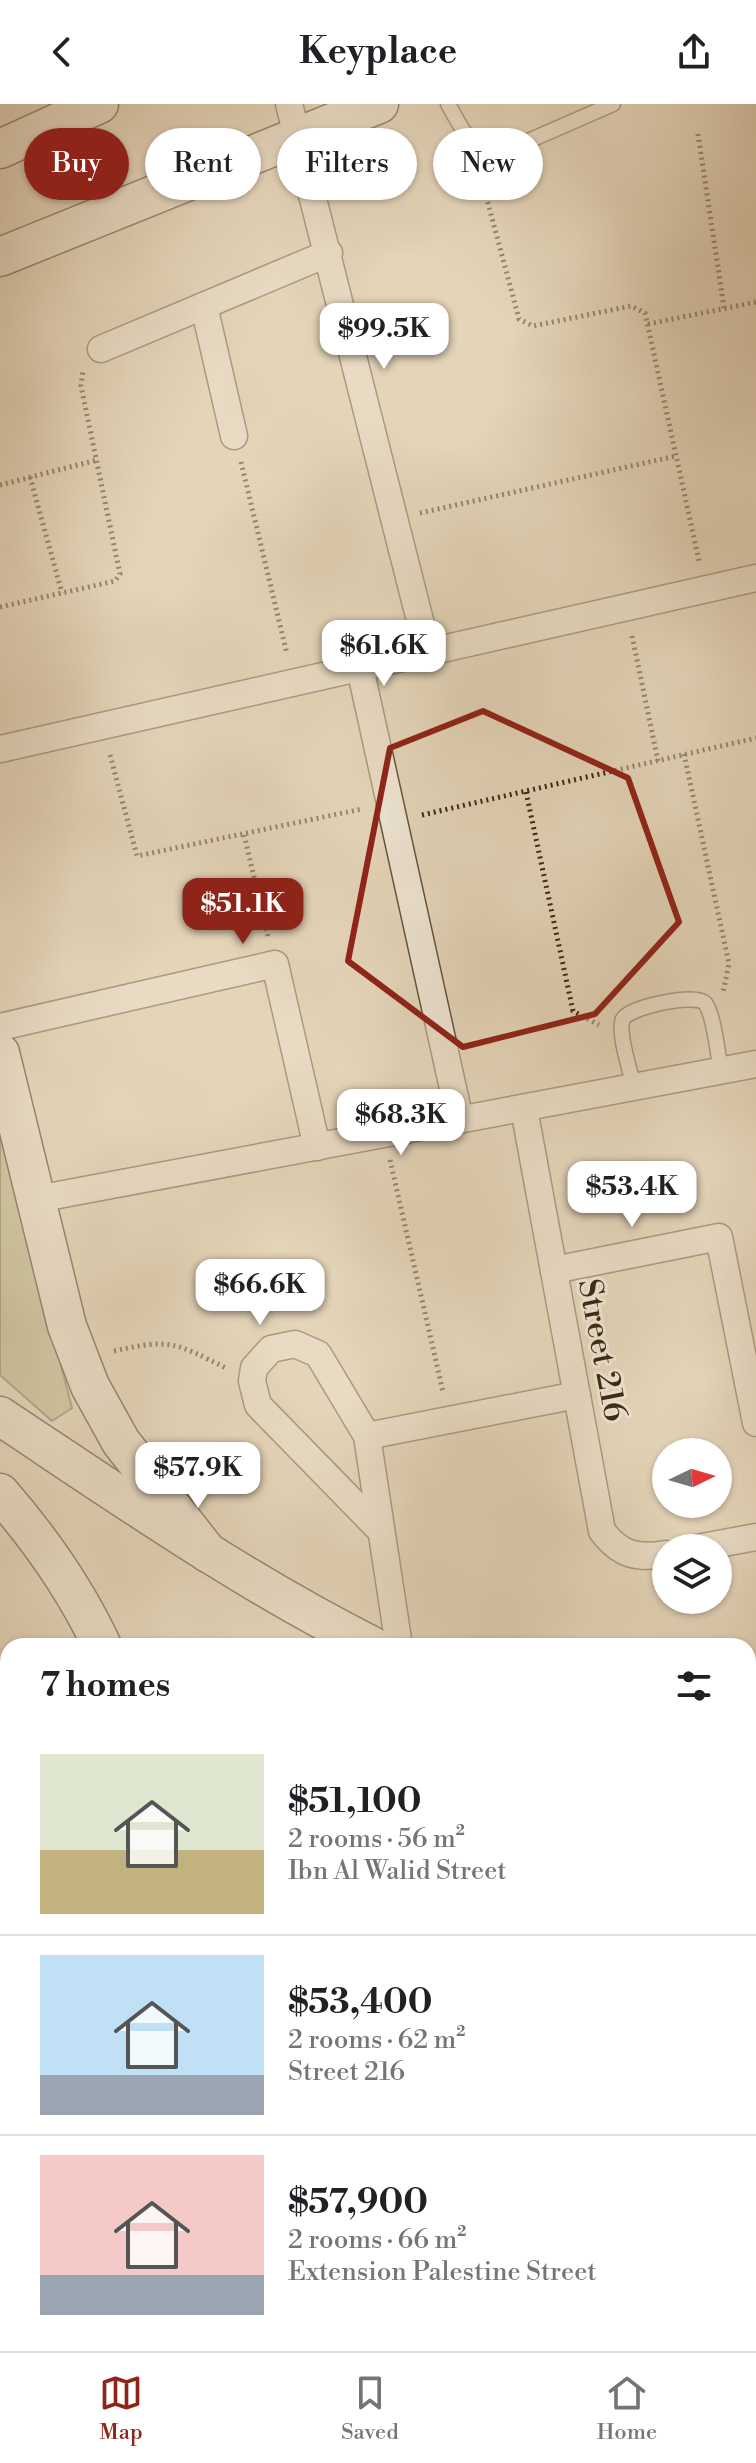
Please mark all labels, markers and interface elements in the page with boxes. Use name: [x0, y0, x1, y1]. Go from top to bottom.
icon: back: [40, 30, 84, 74]
text: Keyplace: [299, 30, 457, 75]
icon: share: [672, 30, 716, 74]
chip: Buy: [24, 128, 129, 200]
chip: Rent: [145, 128, 261, 200]
chip: Filters: [277, 128, 417, 200]
chip: New: [433, 128, 543, 200]
pin: $99.5K: [319, 303, 449, 371]
text: $99.5K: [338, 313, 430, 345]
pin: $61.6K: [319, 620, 449, 688]
text: $61.6K: [340, 630, 428, 662]
pin: $51.1K: [178, 878, 308, 946]
text: $51.1K: [200, 888, 286, 920]
pin: $68.3K: [336, 1089, 466, 1157]
text: $68.3K: [355, 1099, 447, 1131]
pin: $53.4K: [567, 1161, 697, 1229]
text: $53.4K: [586, 1171, 678, 1203]
pin: $66.6K: [195, 1259, 325, 1327]
text: $66.6K: [214, 1269, 306, 1301]
street label: Street 216: [569, 1276, 635, 1425]
north arrow: [652, 1438, 732, 1518]
map controls: [652, 1438, 732, 1614]
pin: $57.9K: [133, 1442, 263, 1510]
text: $57.9K: [153, 1452, 243, 1484]
button: layers: [652, 1534, 732, 1614]
icon: filters: [672, 1664, 716, 1708]
text: 7 homes: [40, 1665, 170, 1707]
text: $51,100: [288, 1781, 422, 1823]
icon: home: [104, 1786, 200, 1882]
text: 2 rooms · 56 m²: [288, 1823, 465, 1855]
text: Ibn Al Walid Street: [288, 1855, 507, 1887]
text: $53,400: [288, 1982, 432, 2024]
icon: home: [104, 1987, 200, 2083]
text: 2 rooms · 62 m²: [288, 2024, 465, 2056]
text: Street 216: [288, 2056, 405, 2088]
text: $57,900: [288, 2182, 428, 2224]
icon: home: [104, 2187, 200, 2283]
text: 2 rooms · 66 m²: [288, 2224, 466, 2256]
text: Extension Palestine Street: [288, 2256, 597, 2288]
tab: Map: [99, 2371, 143, 2446]
tab: Saved: [341, 2371, 399, 2446]
tab: Home: [597, 2371, 657, 2446]

